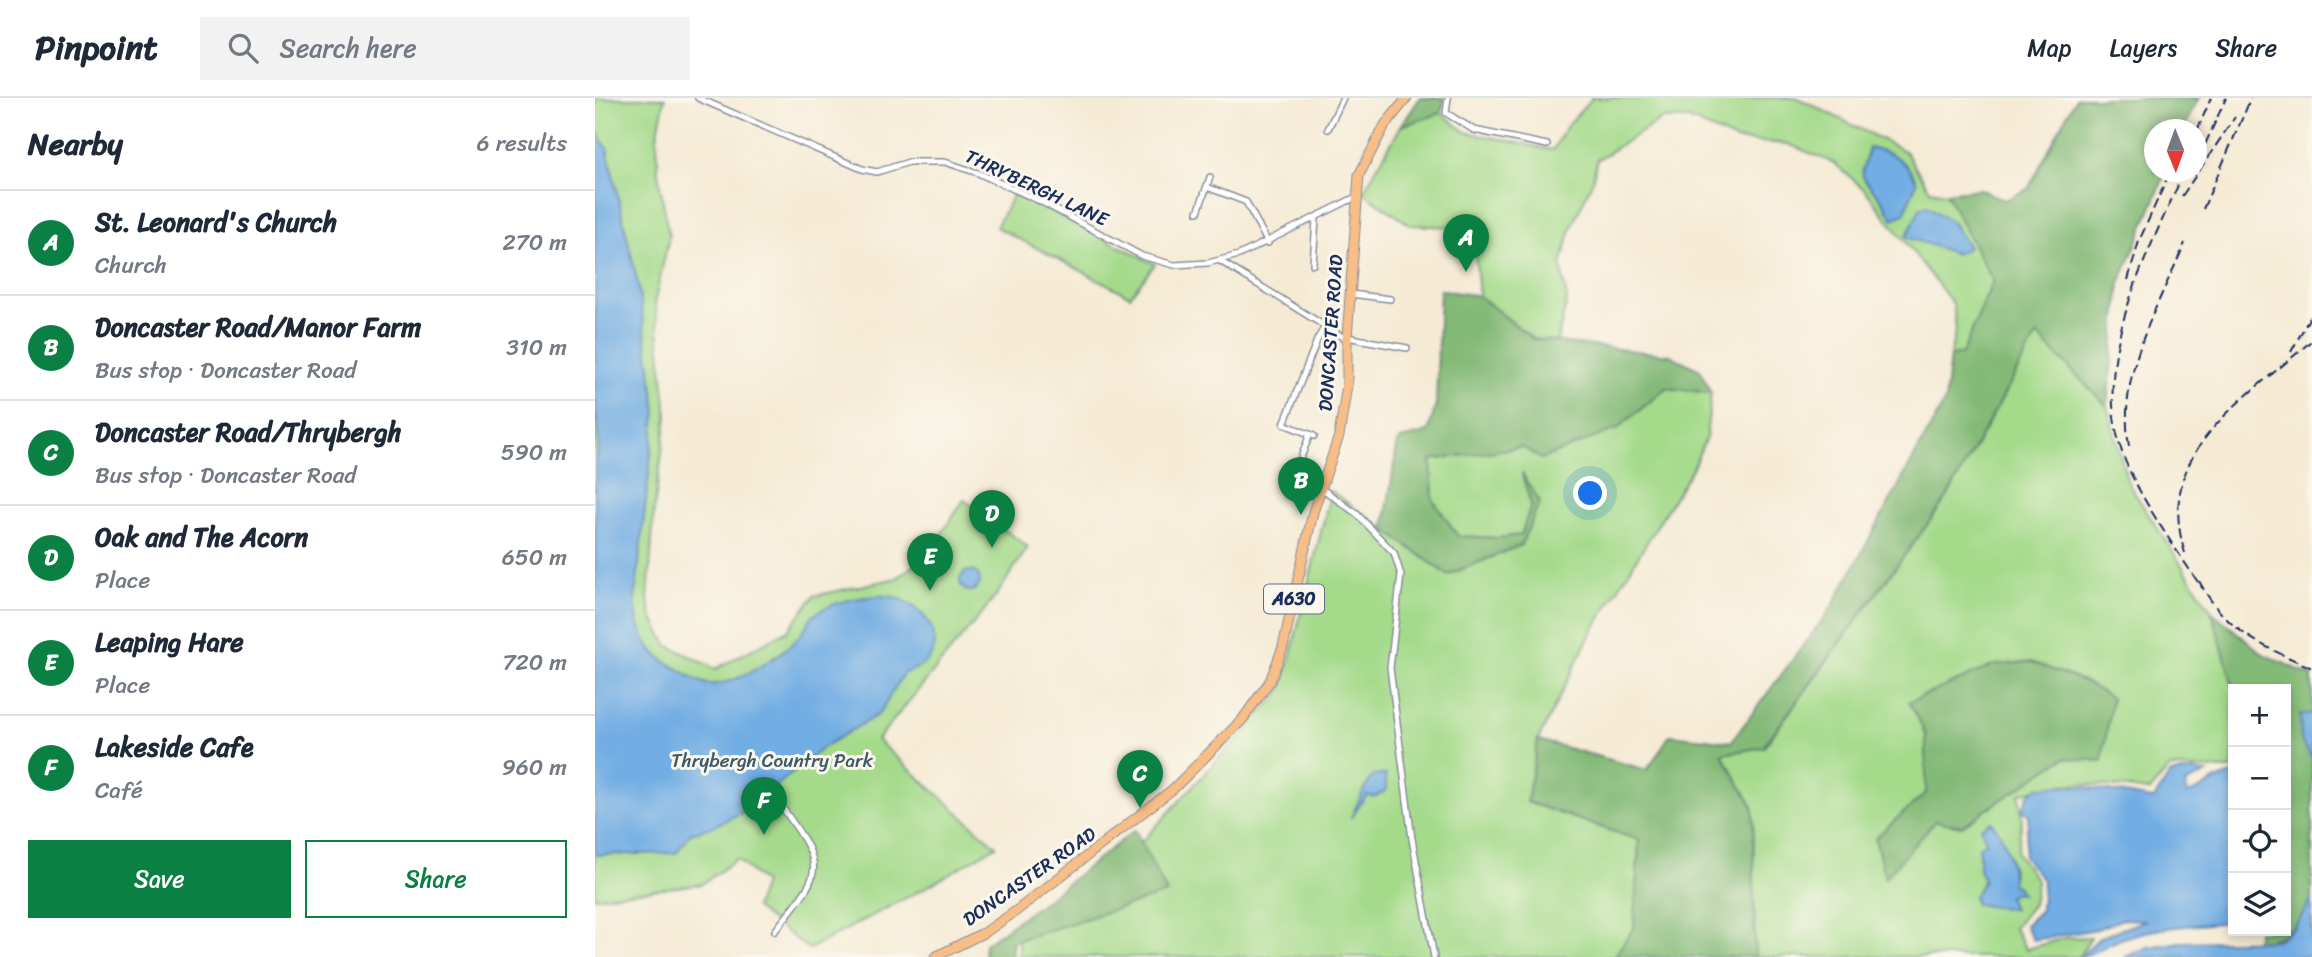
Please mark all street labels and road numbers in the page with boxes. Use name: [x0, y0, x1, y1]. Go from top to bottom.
street label: THRYBERGH LANE: [960, 140, 1115, 236]
street label: DONCASTER ROAD: [1309, 253, 1352, 413]
road number: A630: [1264, 584, 1324, 614]
street label: DONCASTER ROAD: [955, 817, 1104, 935]

